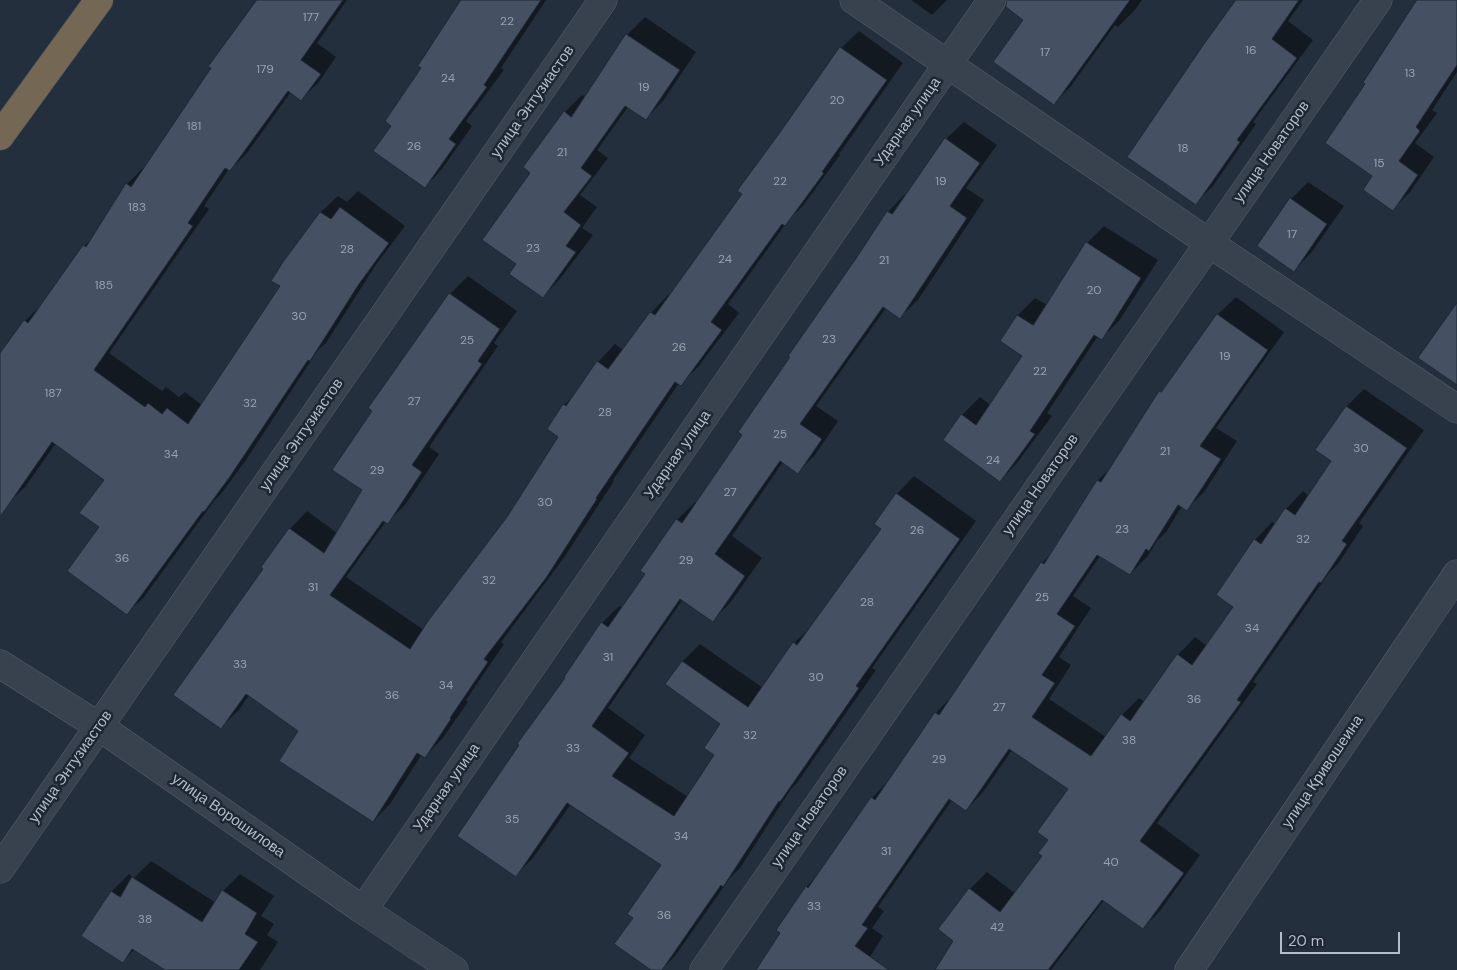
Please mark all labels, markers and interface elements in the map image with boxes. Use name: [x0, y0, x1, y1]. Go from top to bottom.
house number: 177: [303, 11, 319, 25]
house number: 22: [500, 15, 514, 29]
street label: улица Энтузиастов: [488, 42, 578, 162]
house number: 16: [1245, 44, 1257, 58]
house number: 17: [1040, 46, 1050, 60]
house number: 179: [256, 63, 274, 77]
house number: 13: [1405, 67, 1415, 81]
house number: 24: [441, 72, 455, 86]
street label: Ударная улица: [871, 74, 945, 170]
house number: 19: [638, 81, 650, 95]
house number: 20: [830, 94, 844, 108]
street label: улица Новаторов: [1230, 98, 1314, 206]
house number: 181: [187, 120, 201, 134]
house number: 26: [407, 140, 421, 154]
house number: 18: [1177, 142, 1189, 156]
house number: 21: [557, 146, 567, 160]
house number: 15: [1373, 157, 1385, 171]
house number: 22: [773, 175, 787, 189]
house number: 19: [935, 175, 947, 189]
house number: 183: [128, 201, 146, 215]
house number: 17: [1287, 228, 1297, 242]
house number: 23: [526, 242, 540, 256]
house number: 28: [340, 243, 354, 257]
house number: 24: [718, 253, 732, 267]
house number: 21: [879, 254, 889, 268]
house number: 185: [95, 279, 113, 293]
house number: 20: [1087, 284, 1101, 298]
house number: 30: [291, 310, 307, 324]
house number: 23: [822, 333, 836, 347]
house number: 25: [460, 334, 474, 348]
house number: 26: [672, 341, 686, 355]
house number: 19: [1219, 350, 1231, 364]
house number: 22: [1033, 365, 1047, 379]
street label: улица Энтузиастов: [257, 375, 347, 495]
house number: 187: [44, 387, 62, 401]
house number: 27: [407, 395, 421, 409]
house number: 32: [243, 397, 257, 411]
house number: 28: [598, 406, 612, 420]
street label: Ударная улица: [641, 407, 715, 503]
house number: 25: [773, 428, 787, 442]
street label: улица Новаторов: [999, 431, 1083, 539]
house number: 30: [1353, 442, 1369, 456]
house number: 21: [1160, 445, 1170, 459]
house number: 34: [164, 448, 178, 462]
house number: 24: [986, 454, 1000, 468]
house number: 29: [370, 464, 384, 478]
house number: 27: [723, 486, 737, 500]
house number: 30: [537, 496, 553, 510]
house number: 23: [1115, 523, 1129, 537]
house number: 26: [910, 524, 924, 538]
house number: 32: [1296, 533, 1310, 547]
house number: 36: [115, 552, 129, 566]
house number: 29: [679, 554, 693, 568]
house number: 32: [482, 574, 496, 588]
house number: 31: [308, 581, 318, 595]
house number: 25: [1035, 591, 1049, 605]
house number: 28: [860, 596, 874, 610]
house number: 34: [1245, 622, 1259, 636]
house number: 31: [603, 651, 613, 665]
house number: 33: [233, 658, 247, 672]
house number: 30: [808, 671, 824, 685]
house number: 34: [439, 679, 453, 693]
house number: 36: [385, 689, 399, 703]
house number: 36: [1187, 693, 1201, 707]
house number: 27: [992, 701, 1006, 715]
street label: улица Энтузиастов: [26, 707, 116, 827]
street label: улица Кривошеина: [1279, 712, 1367, 832]
house number: 32: [743, 729, 757, 743]
house number: 38: [1122, 734, 1136, 748]
street label: Ударная улица: [410, 740, 484, 836]
house number: 33: [566, 742, 580, 756]
house number: 29: [932, 753, 946, 767]
street label: улица Новаторов: [768, 763, 852, 871]
street label: улица Ворошилова: [168, 770, 288, 862]
house number: 35: [505, 813, 519, 827]
house number: 34: [674, 830, 688, 844]
house number: 31: [881, 845, 891, 859]
house number: 40: [1103, 856, 1119, 870]
house number: 33: [807, 900, 821, 914]
house number: 36: [657, 909, 671, 923]
house number: 38: [138, 913, 152, 927]
house number: 42: [990, 921, 1004, 935]
scale bar: [1282, 922, 1402, 954]
text: 20 m: [1288, 931, 1324, 951]

